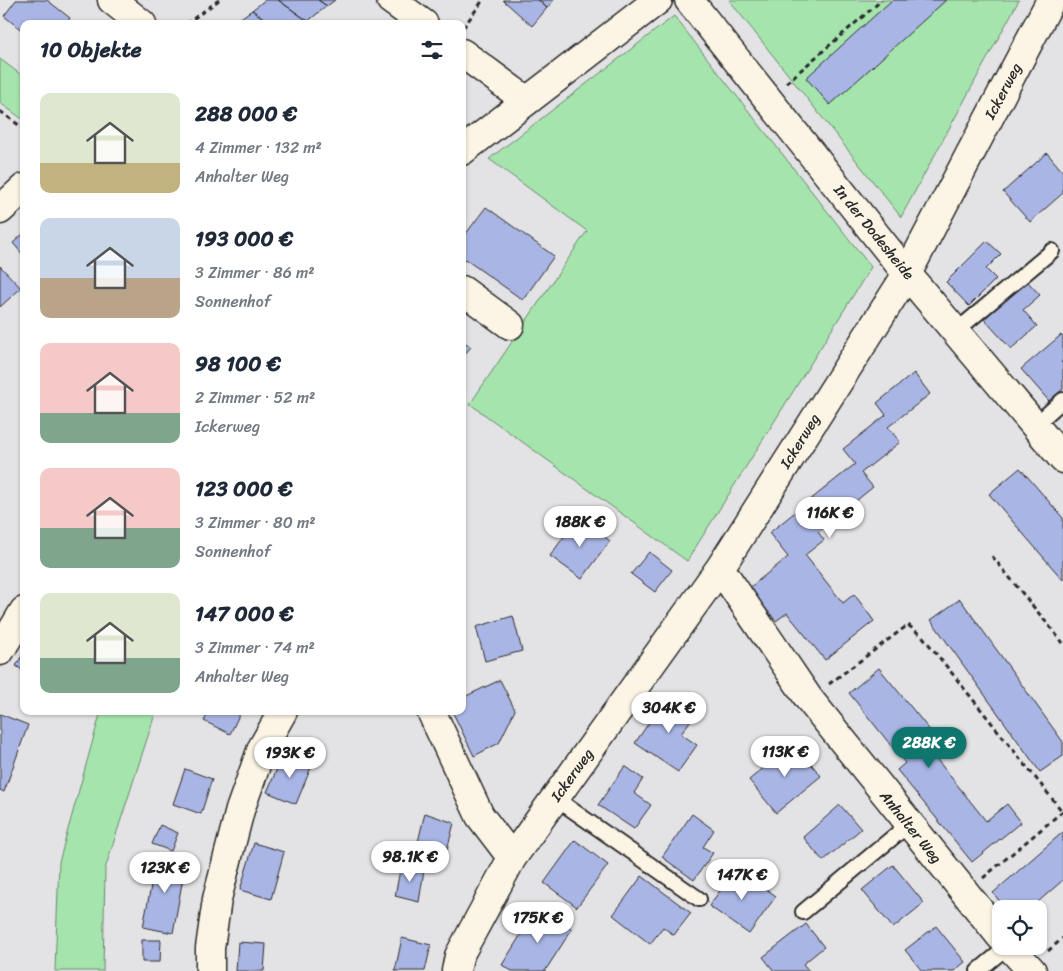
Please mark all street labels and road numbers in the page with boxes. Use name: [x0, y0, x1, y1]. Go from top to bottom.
street label: Ickerweg: [977, 58, 1029, 125]
street label: In der Dodesheide: [826, 178, 921, 286]
street label: Ickerweg: [772, 408, 827, 475]
street label: Ickerweg: [543, 742, 601, 808]
street label: Anhalter Weg: [872, 784, 949, 869]

